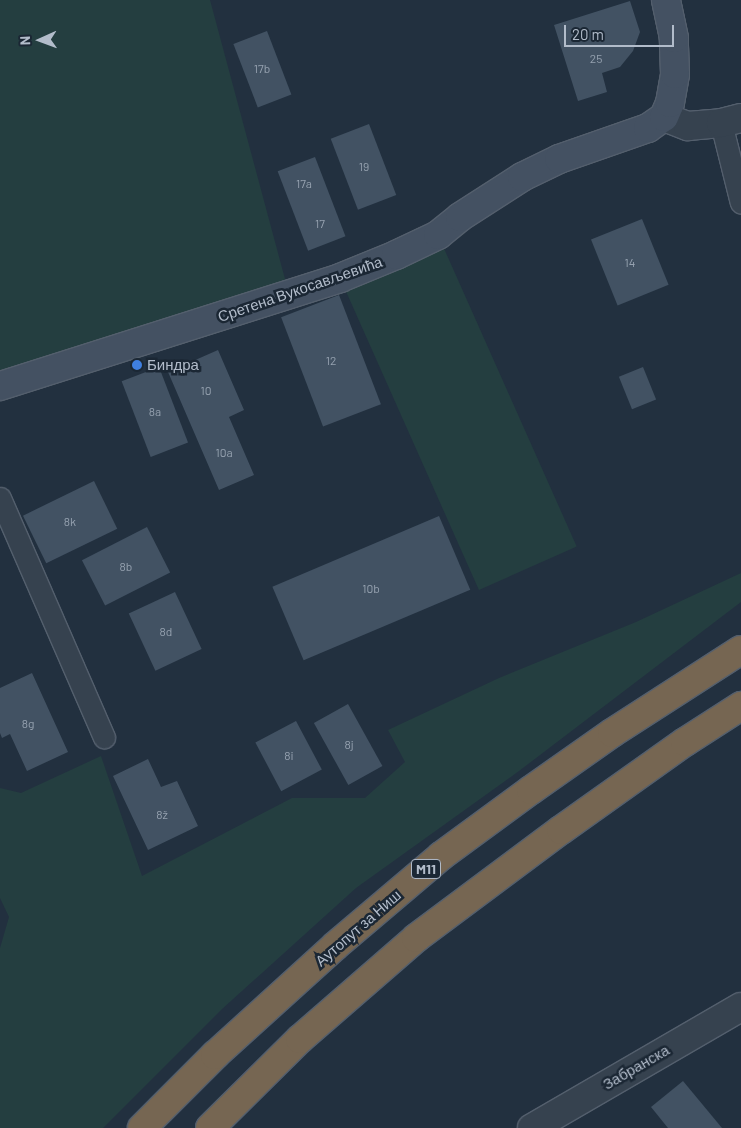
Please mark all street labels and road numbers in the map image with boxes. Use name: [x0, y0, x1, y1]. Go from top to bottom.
street label: Сретена Вукосављевића: [215, 252, 385, 326]
road number: M11: [410, 858, 442, 881]
street label: Аутопут за Ниш: [312, 886, 404, 970]
street label: Забранска: [600, 1041, 672, 1093]

